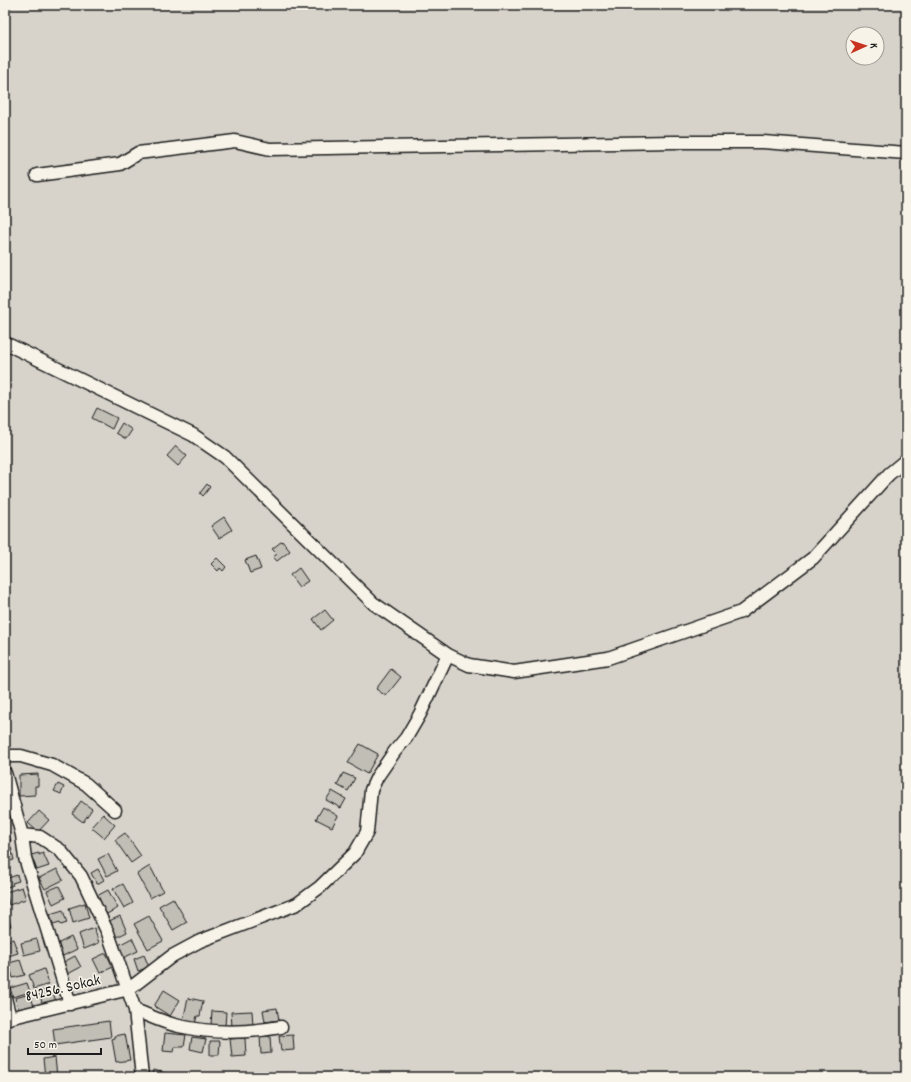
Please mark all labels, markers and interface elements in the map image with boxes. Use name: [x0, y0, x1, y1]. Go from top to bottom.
north arrow: [845, 26, 885, 66]
text: K: [865, 43, 881, 49]
street label: 84256. Sokak: [23, 969, 103, 1009]
scale bar: [28, 1030, 101, 1056]
text: 50 m: [34, 1037, 57, 1054]

